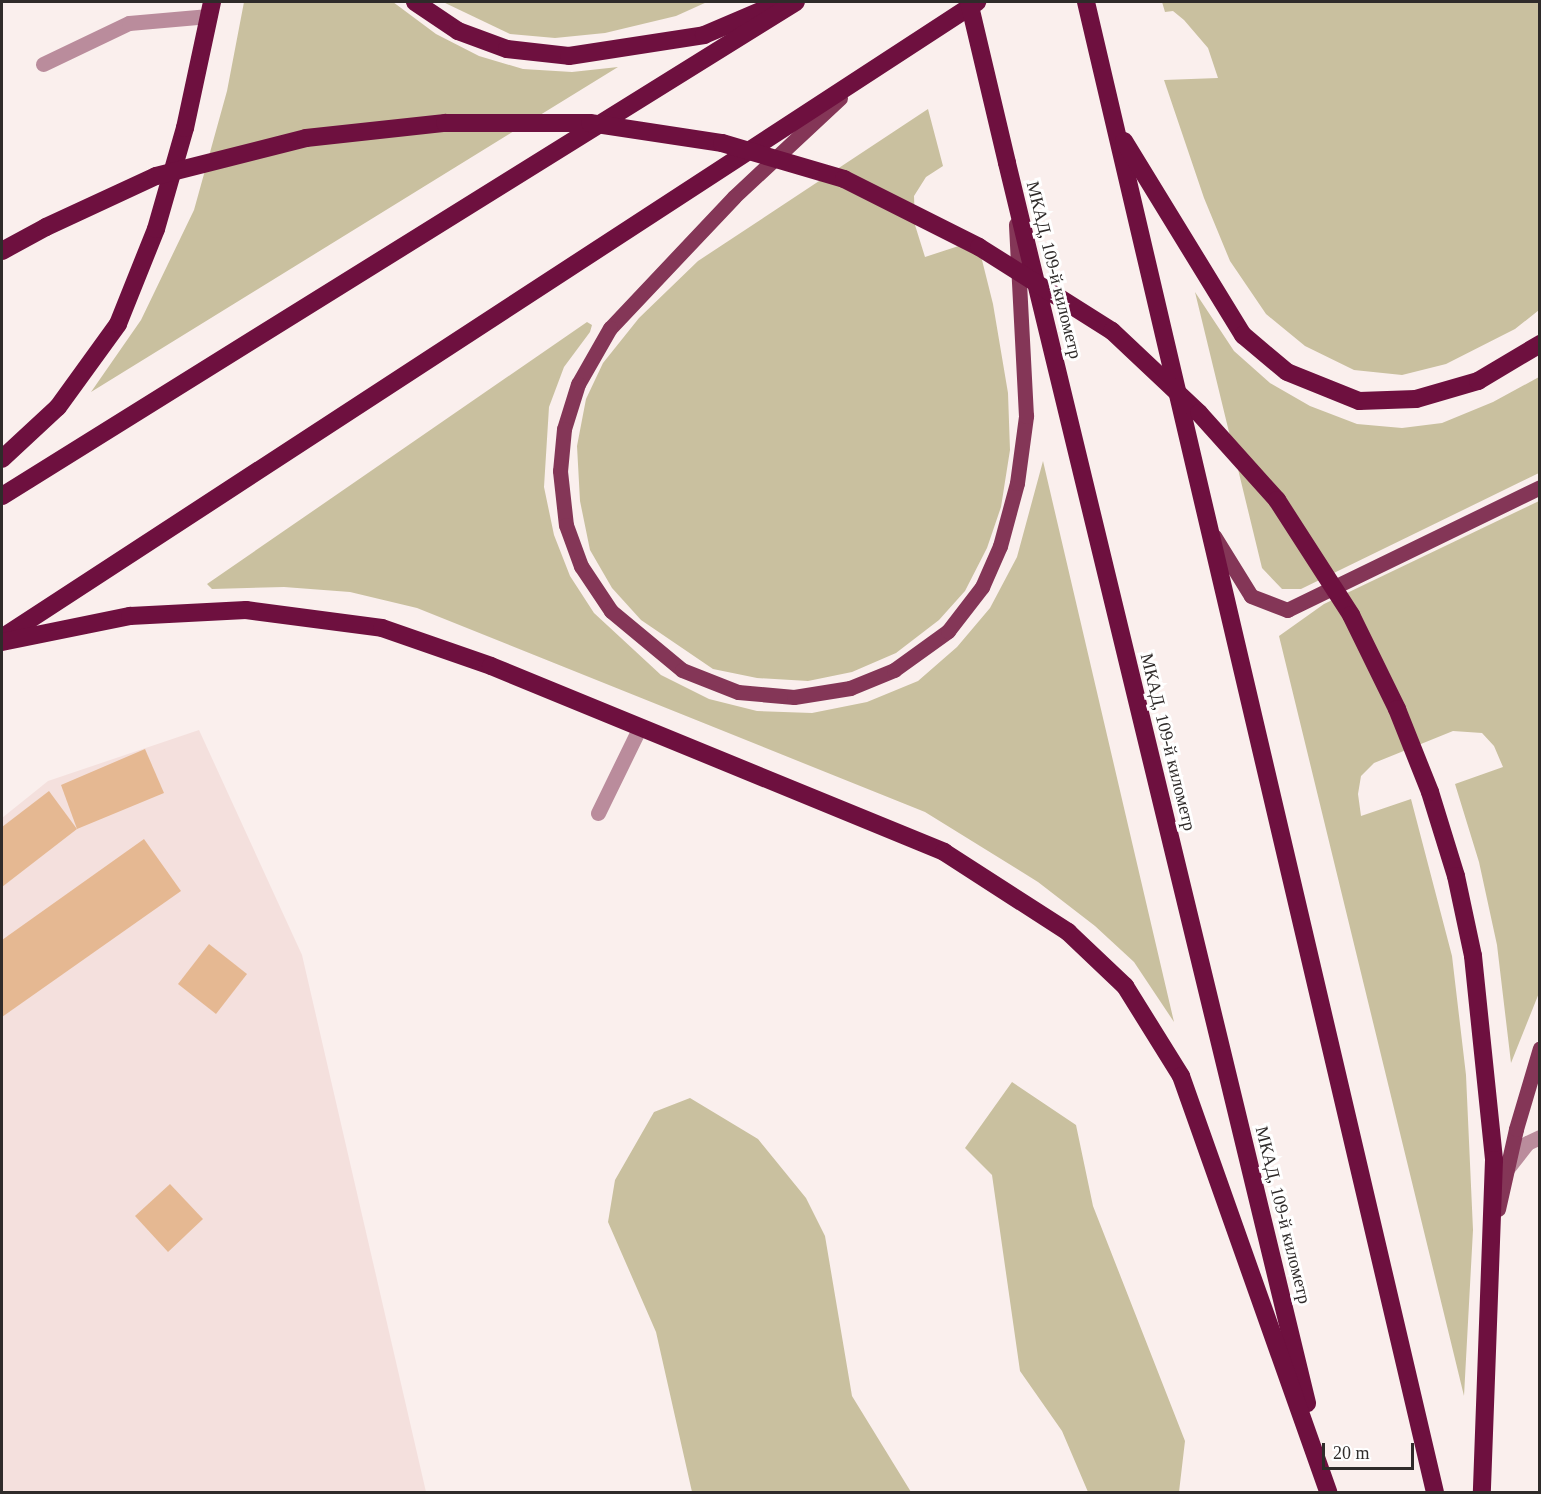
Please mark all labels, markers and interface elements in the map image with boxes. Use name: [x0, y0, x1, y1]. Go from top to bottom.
street label: МКАД, 109-й километр: [1022, 179, 1086, 361]
street label: МКАД, 109-й километр: [1136, 651, 1200, 833]
street label: МКАД, 109-й километр: [1251, 1124, 1315, 1306]
scale bar: [1325, 1431, 1416, 1469]
text: 20 m: [1333, 1443, 1370, 1463]

